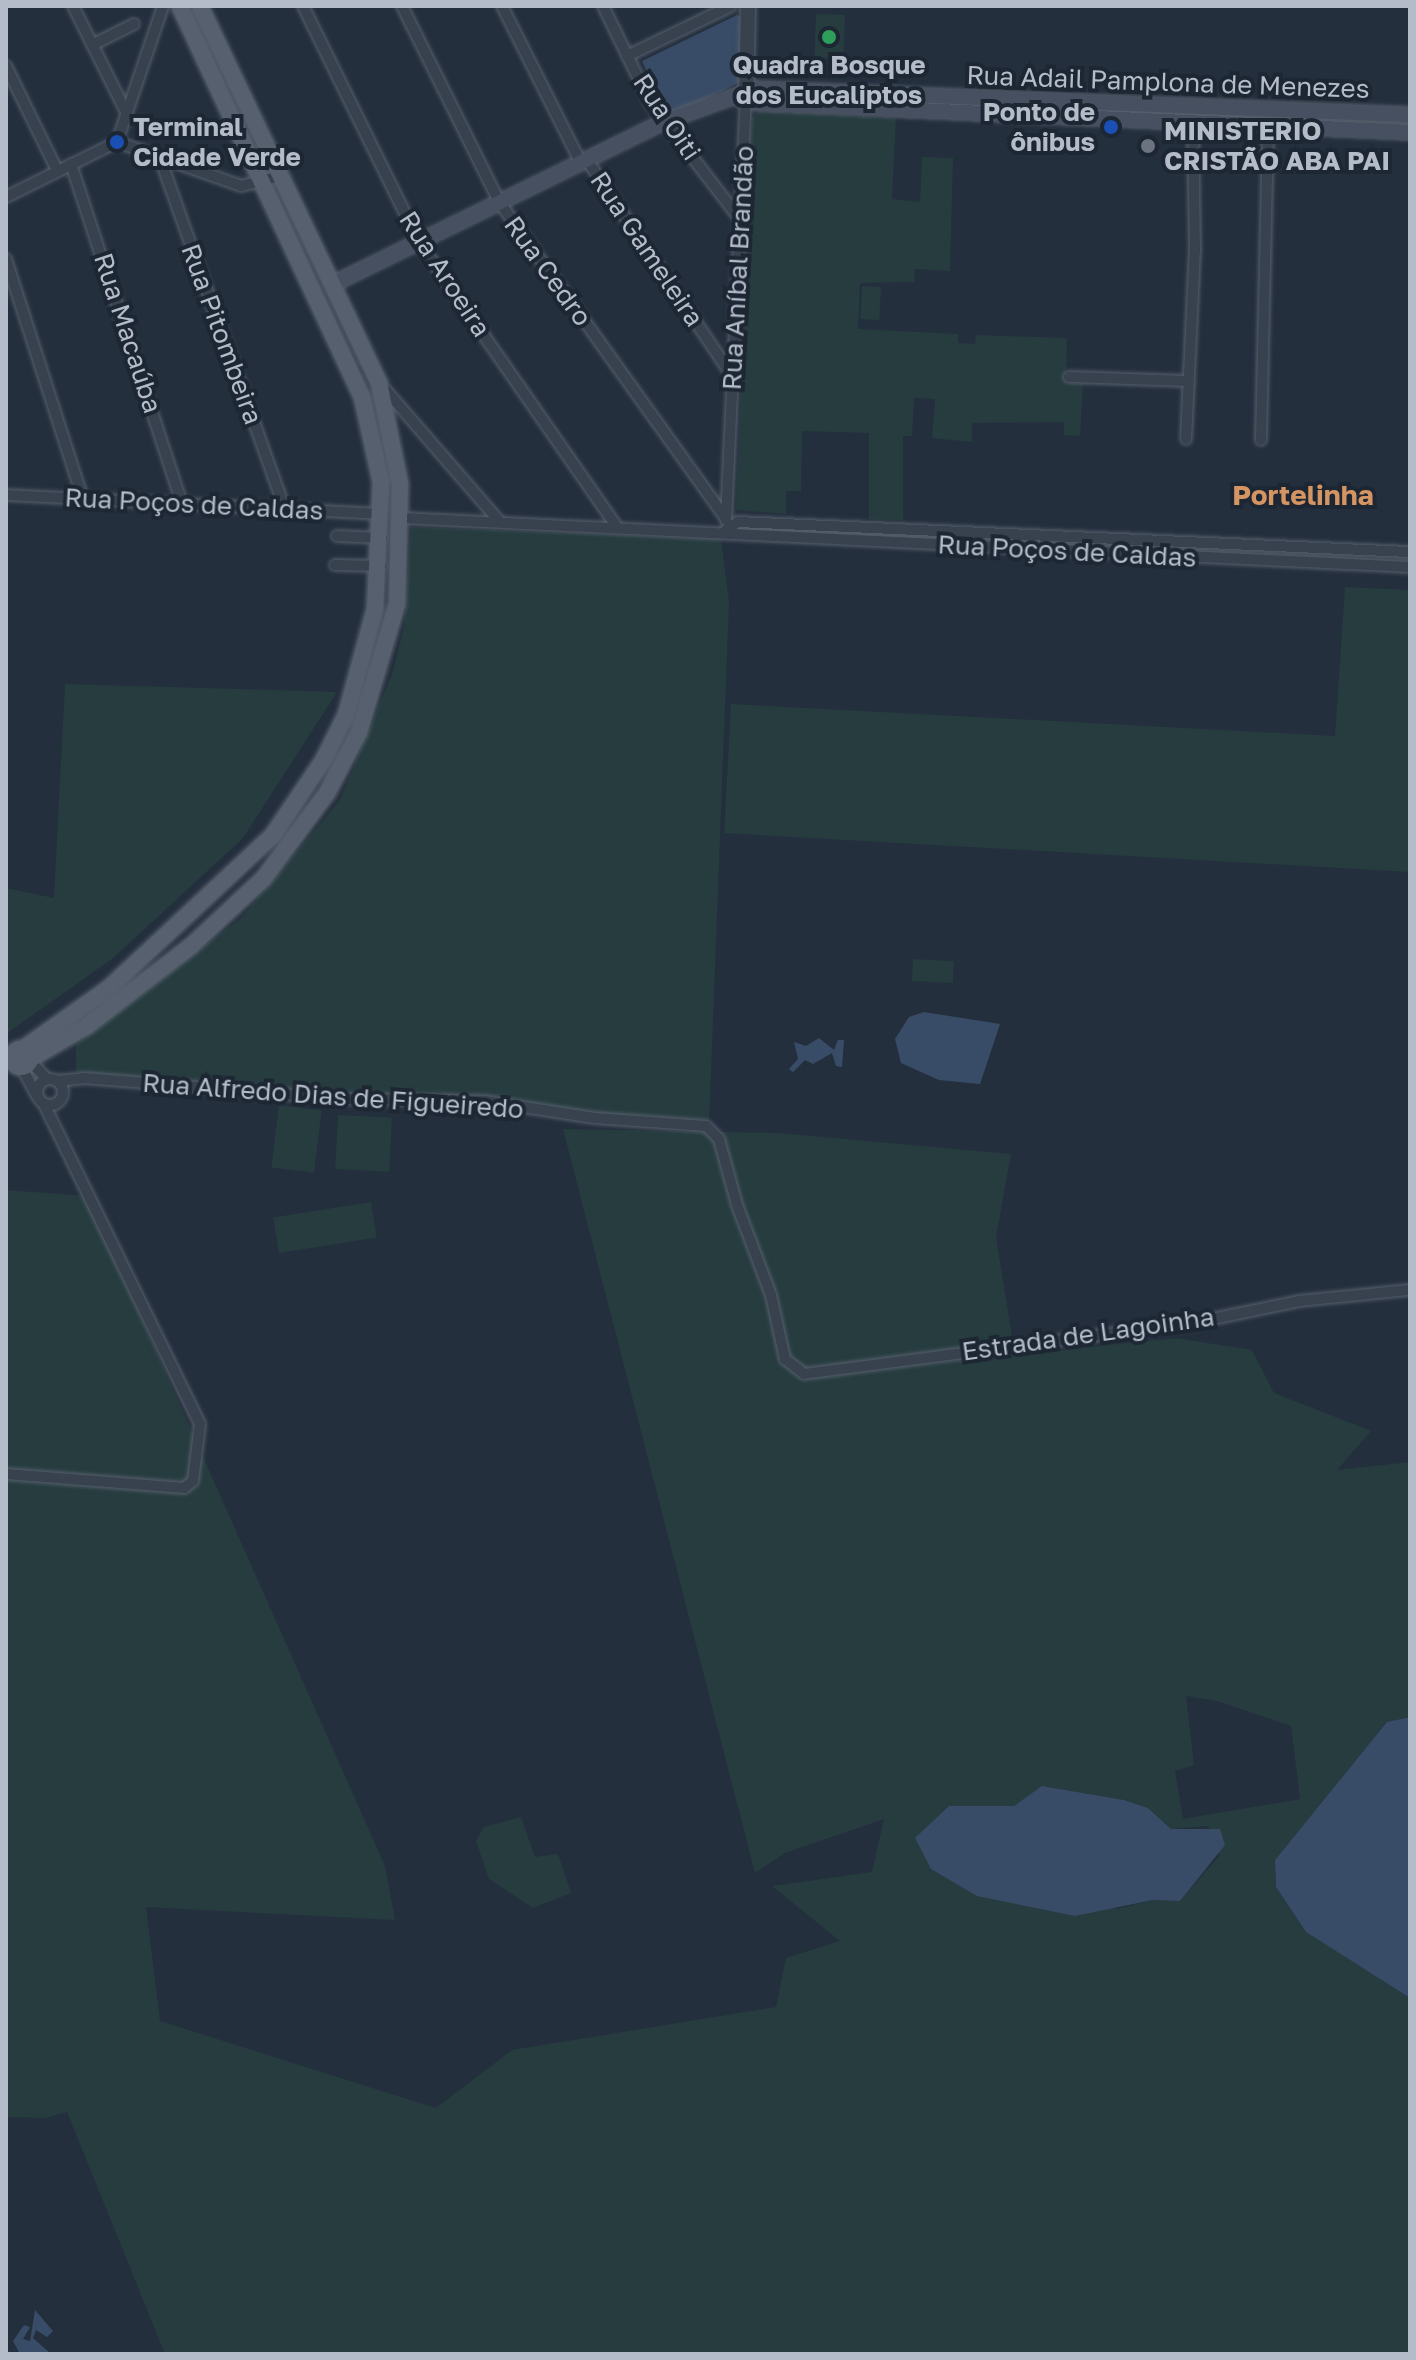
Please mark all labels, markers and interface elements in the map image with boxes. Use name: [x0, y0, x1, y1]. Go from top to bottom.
marker: Quadra Bosque dos Eucaliptos: [820, 28, 838, 46]
place label: Quadra Bosque dos Eucaliptos: [732, 49, 926, 110]
street label: Rua Adail Pamplona de Menezes: [966, 59, 1370, 105]
street label: Rua Oiti: [627, 68, 707, 166]
place label: Ponto de ônibus: [983, 96, 1095, 158]
place label: Terminal Cidade Verde: [133, 111, 301, 172]
place label: MINISTERIO CRISTÃO ABA PAI: [1164, 115, 1390, 176]
marker: Ponto de ônibus: [1102, 118, 1120, 136]
marker: Terminal Cidade Verde: [108, 133, 126, 151]
marker: MINISTERIO CRISTÃO ABA PAI: [1139, 137, 1157, 155]
street label: Rua Aníbal Brandão: [716, 145, 760, 391]
street label: Rua Gameleira: [584, 166, 710, 332]
street label: Rua Aroeira: [393, 205, 497, 343]
street label: Rua Cedro: [498, 210, 598, 332]
street label: Rua Pitombeira: [175, 240, 269, 428]
street label: Rua Macaúba: [87, 249, 169, 417]
district label: Portelinha: [1232, 478, 1374, 512]
street label: Rua Poços de Caldas: [64, 482, 324, 526]
street label: Rua Poços de Caldas: [937, 529, 1197, 573]
street label: Rua Alfredo Dias de Figueiredo: [141, 1067, 525, 1125]
street label: Estrada de Lagoinha: [960, 1301, 1216, 1367]

